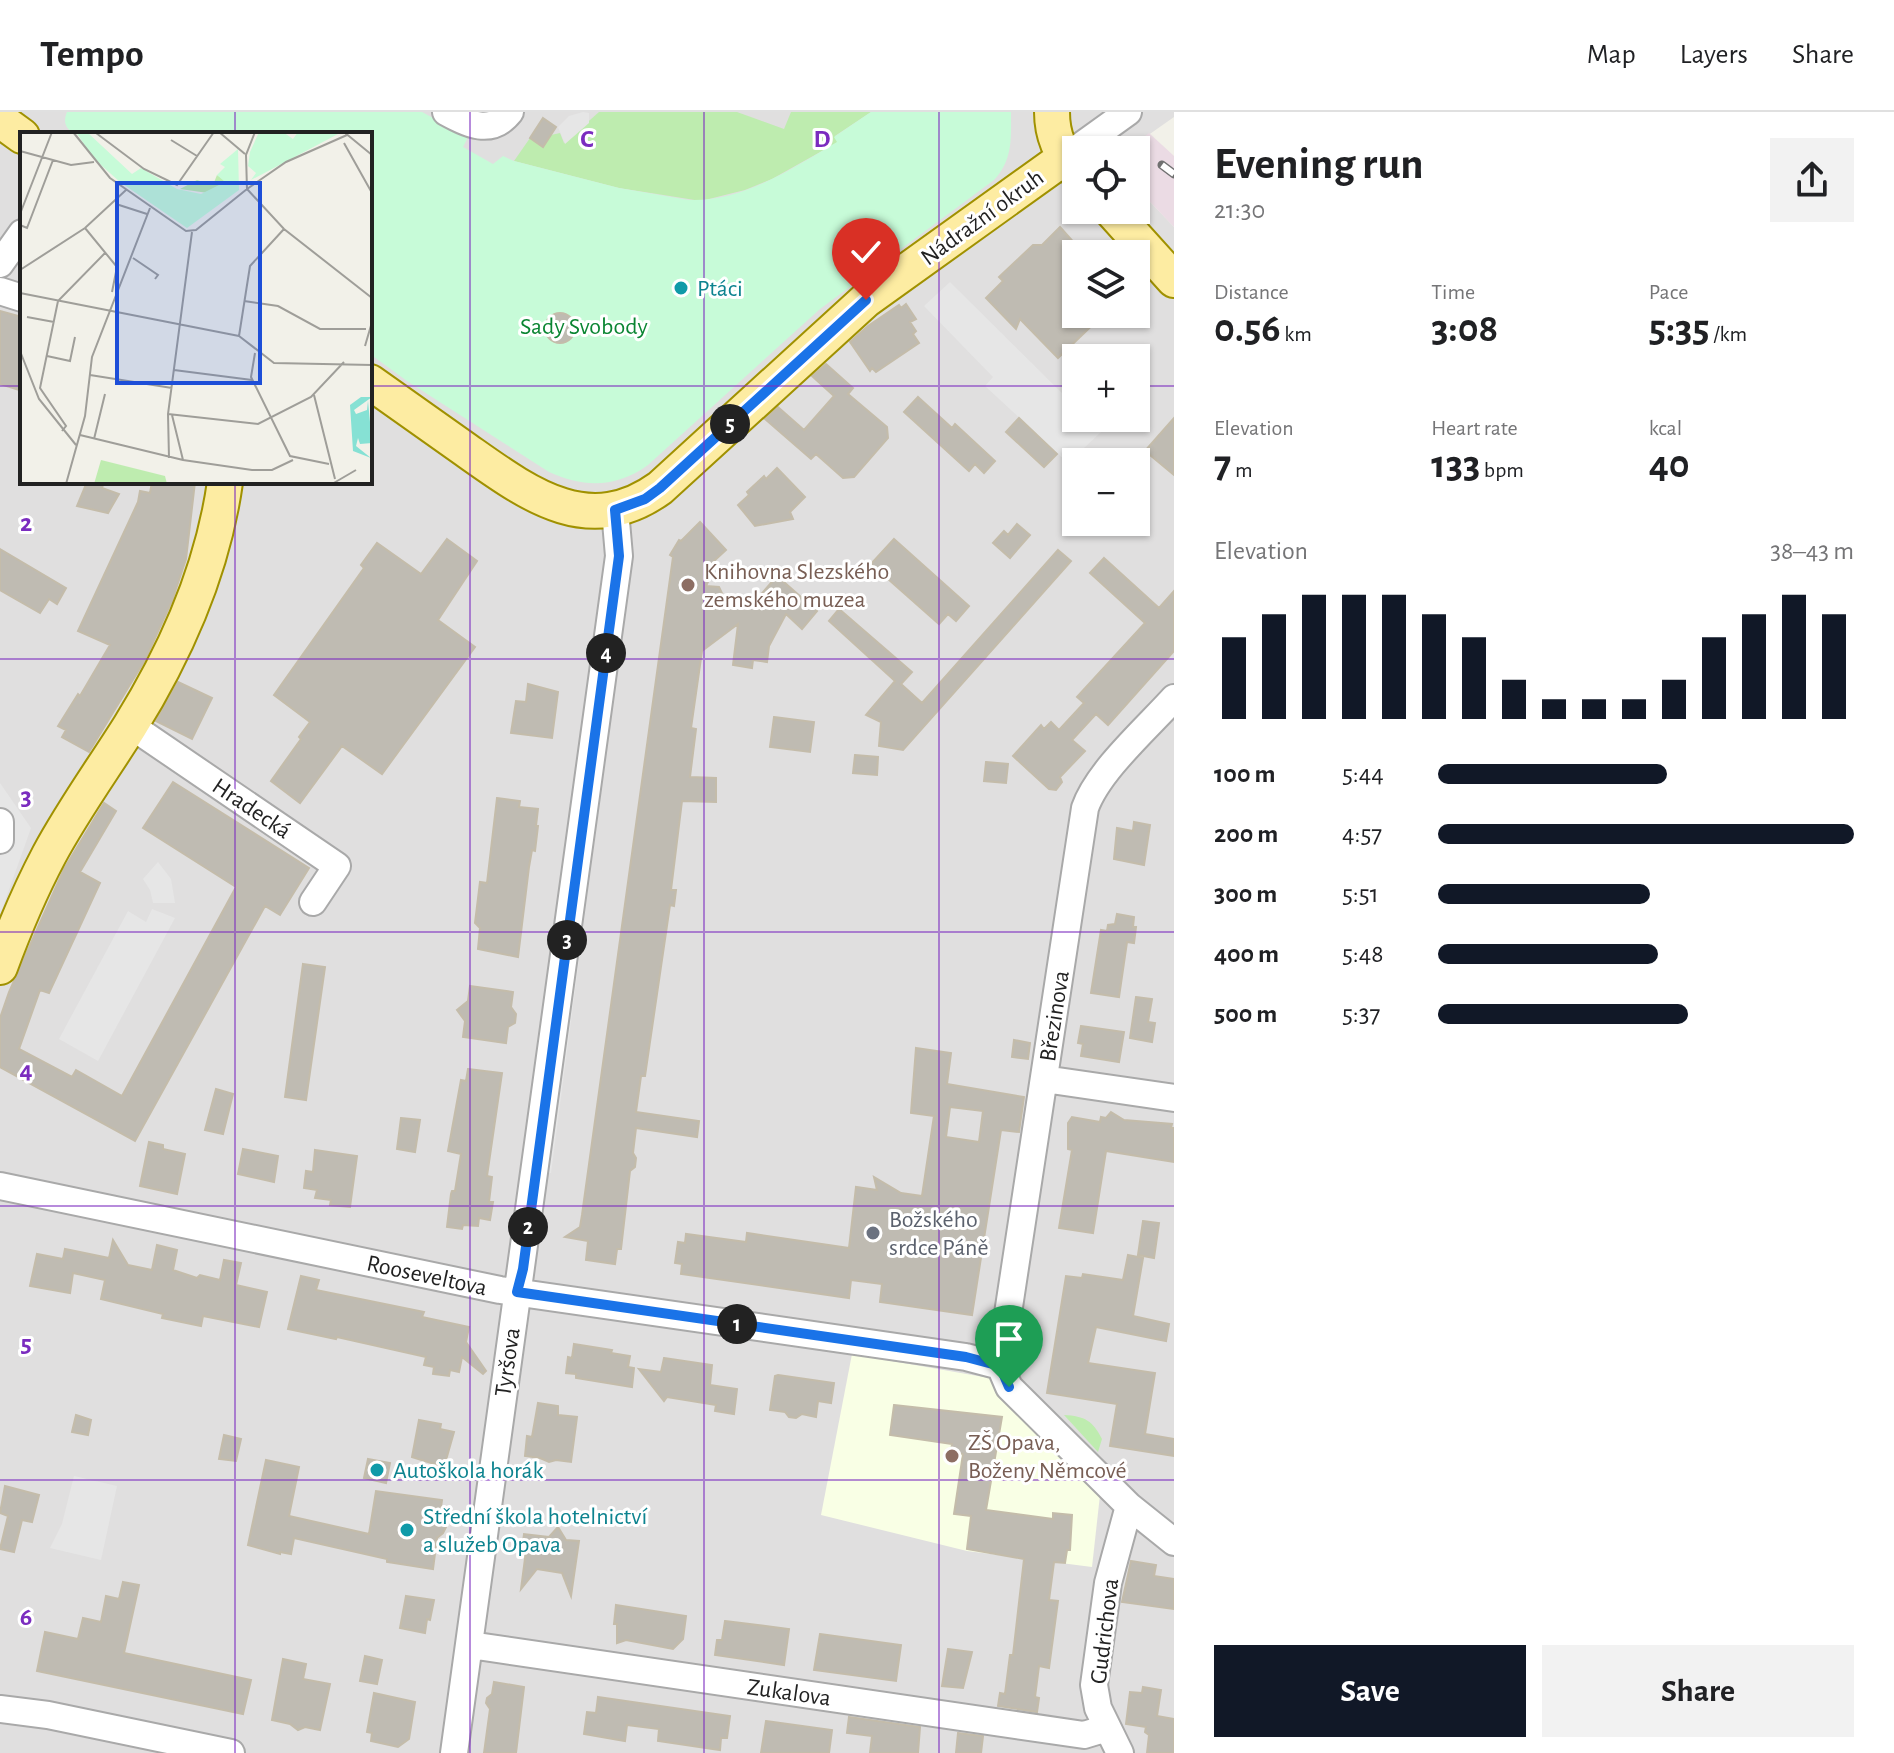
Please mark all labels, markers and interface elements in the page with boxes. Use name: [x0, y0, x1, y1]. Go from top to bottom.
text: Tempo: [40, 36, 144, 74]
text: Map: [1587, 41, 1636, 69]
text: Layers: [1680, 41, 1748, 69]
text: Share: [1792, 41, 1854, 69]
text: C: [580, 126, 594, 152]
text: D: [813, 126, 831, 152]
inset map: [20, 132, 372, 484]
map controls: [1062, 136, 1150, 536]
button: locate: [1062, 136, 1150, 224]
button: share: [1770, 138, 1854, 222]
text: Evening run: [1214, 143, 1423, 187]
street label: Nádražní okruh: [917, 165, 1048, 270]
text: 21:30: [1214, 197, 1265, 223]
pin: [832, 218, 900, 300]
icon: check: [844, 230, 888, 274]
button: layers: [1062, 240, 1150, 328]
place label: Ptáci: [697, 277, 743, 301]
marker: Ptáci: [672, 279, 690, 297]
text: Distance: [1214, 281, 1289, 303]
text: Time: [1431, 281, 1475, 303]
text: Pace: [1649, 281, 1688, 303]
text: 0.56: [1214, 309, 1281, 349]
text: 3:08: [1431, 309, 1498, 349]
text: 5:35: [1649, 309, 1710, 349]
park label: Sady Svobody: [520, 315, 648, 339]
text: km: [1281, 323, 1312, 345]
text: /km: [1710, 323, 1747, 345]
button: +: [1062, 344, 1150, 432]
pin: 5: [710, 404, 750, 444]
text: 5: [725, 413, 735, 435]
text: Elevation: [1214, 417, 1294, 439]
text: Heart rate: [1431, 417, 1518, 439]
text: kcal: [1649, 417, 1682, 439]
text: 7: [1214, 445, 1231, 485]
text: 133: [1431, 445, 1480, 485]
text: 40: [1649, 445, 1690, 485]
button: −: [1062, 448, 1150, 536]
text: m: [1231, 459, 1253, 481]
text: bpm: [1480, 459, 1524, 481]
text: 2: [20, 510, 32, 536]
text: Elevation: [1214, 538, 1308, 564]
text: 38–43 m: [1770, 538, 1854, 564]
place label: Knihovna Slezského zemského muzea: [704, 560, 889, 612]
marker: Knihovna Slezského zemského muzea: [679, 576, 697, 594]
pin: 4: [586, 633, 626, 673]
text: 4: [600, 642, 612, 664]
text: 100 m: [1214, 761, 1275, 787]
text: 5:44: [1342, 761, 1384, 787]
street label: Hradecká: [208, 774, 295, 844]
text: 3: [20, 784, 32, 810]
text: 200 m: [1214, 821, 1278, 847]
text: 4:57: [1342, 821, 1382, 847]
text: 300 m: [1214, 881, 1277, 907]
text: 5:51: [1342, 881, 1379, 907]
pin: 3: [547, 920, 587, 960]
text: 3: [562, 929, 572, 951]
text: 400 m: [1214, 941, 1279, 967]
text: 5:48: [1342, 941, 1384, 967]
street label: Březinova: [1036, 969, 1074, 1063]
text: 500 m: [1214, 1001, 1277, 1027]
text: 5:37: [1342, 1001, 1380, 1027]
text: 4: [19, 1057, 33, 1083]
pin: 2: [508, 1207, 548, 1247]
place label: Božského srdce Páně: [889, 1208, 988, 1260]
text: 2: [523, 1216, 533, 1238]
marker: Božského srdce Páně: [864, 1224, 882, 1242]
street label: Rooseveltova: [364, 1252, 489, 1300]
pin: 1: [717, 1304, 757, 1344]
pin: [975, 1305, 1043, 1387]
text: 1: [733, 1313, 741, 1335]
icon: arrive: [987, 1317, 1031, 1361]
street label: Tyršova: [491, 1326, 525, 1398]
text: 5: [20, 1331, 32, 1357]
place label: ZŠ Opava, Boženy Němcové: [968, 1430, 1127, 1483]
marker: ZŠ Opava, Boženy Němcové: [943, 1447, 961, 1465]
place label: Autoškola horák: [393, 1459, 544, 1483]
marker: Autoškola horák: [368, 1461, 386, 1479]
place label: Střední škola hotelnictví a služeb Opava: [423, 1505, 647, 1557]
marker: Střední škola hotelnictví a služeb Opava: [398, 1521, 416, 1539]
street label: Gudrichova: [1087, 1577, 1123, 1685]
text: 6: [20, 1604, 32, 1630]
button: Save: [1214, 1645, 1526, 1737]
button: Share: [1542, 1645, 1854, 1737]
street label: Zukalova: [745, 1675, 832, 1711]

